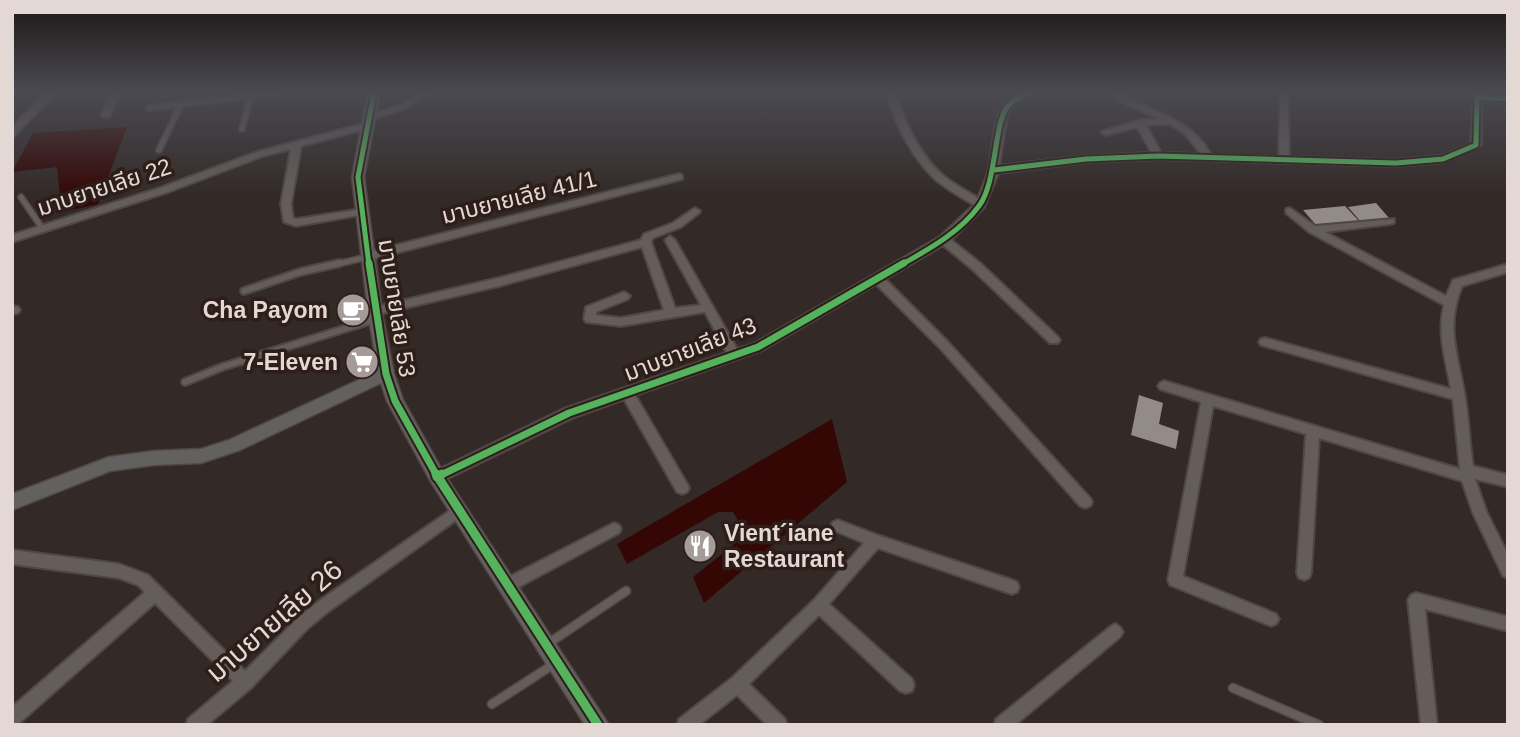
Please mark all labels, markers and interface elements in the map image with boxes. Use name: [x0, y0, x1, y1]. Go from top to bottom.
street label: มาบยายเลีย 22: [34, 153, 174, 221]
street label: มาบยายเลีย 41/1: [439, 165, 599, 229]
street label: มาบยายเลีย 53: [373, 237, 421, 379]
cafe icon: Cha Payom: [334, 291, 372, 329]
place label: Cha Payom: [203, 297, 328, 323]
street label: มาบยายเลีย 43: [620, 312, 760, 386]
supermarket icon: 7-Eleven: [343, 343, 381, 381]
place label: 7-Eleven: [243, 349, 338, 375]
place label: Vient´iane Restaurant: [724, 520, 844, 572]
restaurant icon: Vient´iane Restaurant: [681, 527, 719, 565]
street label: มาบยายเลีย 26: [200, 554, 348, 688]

